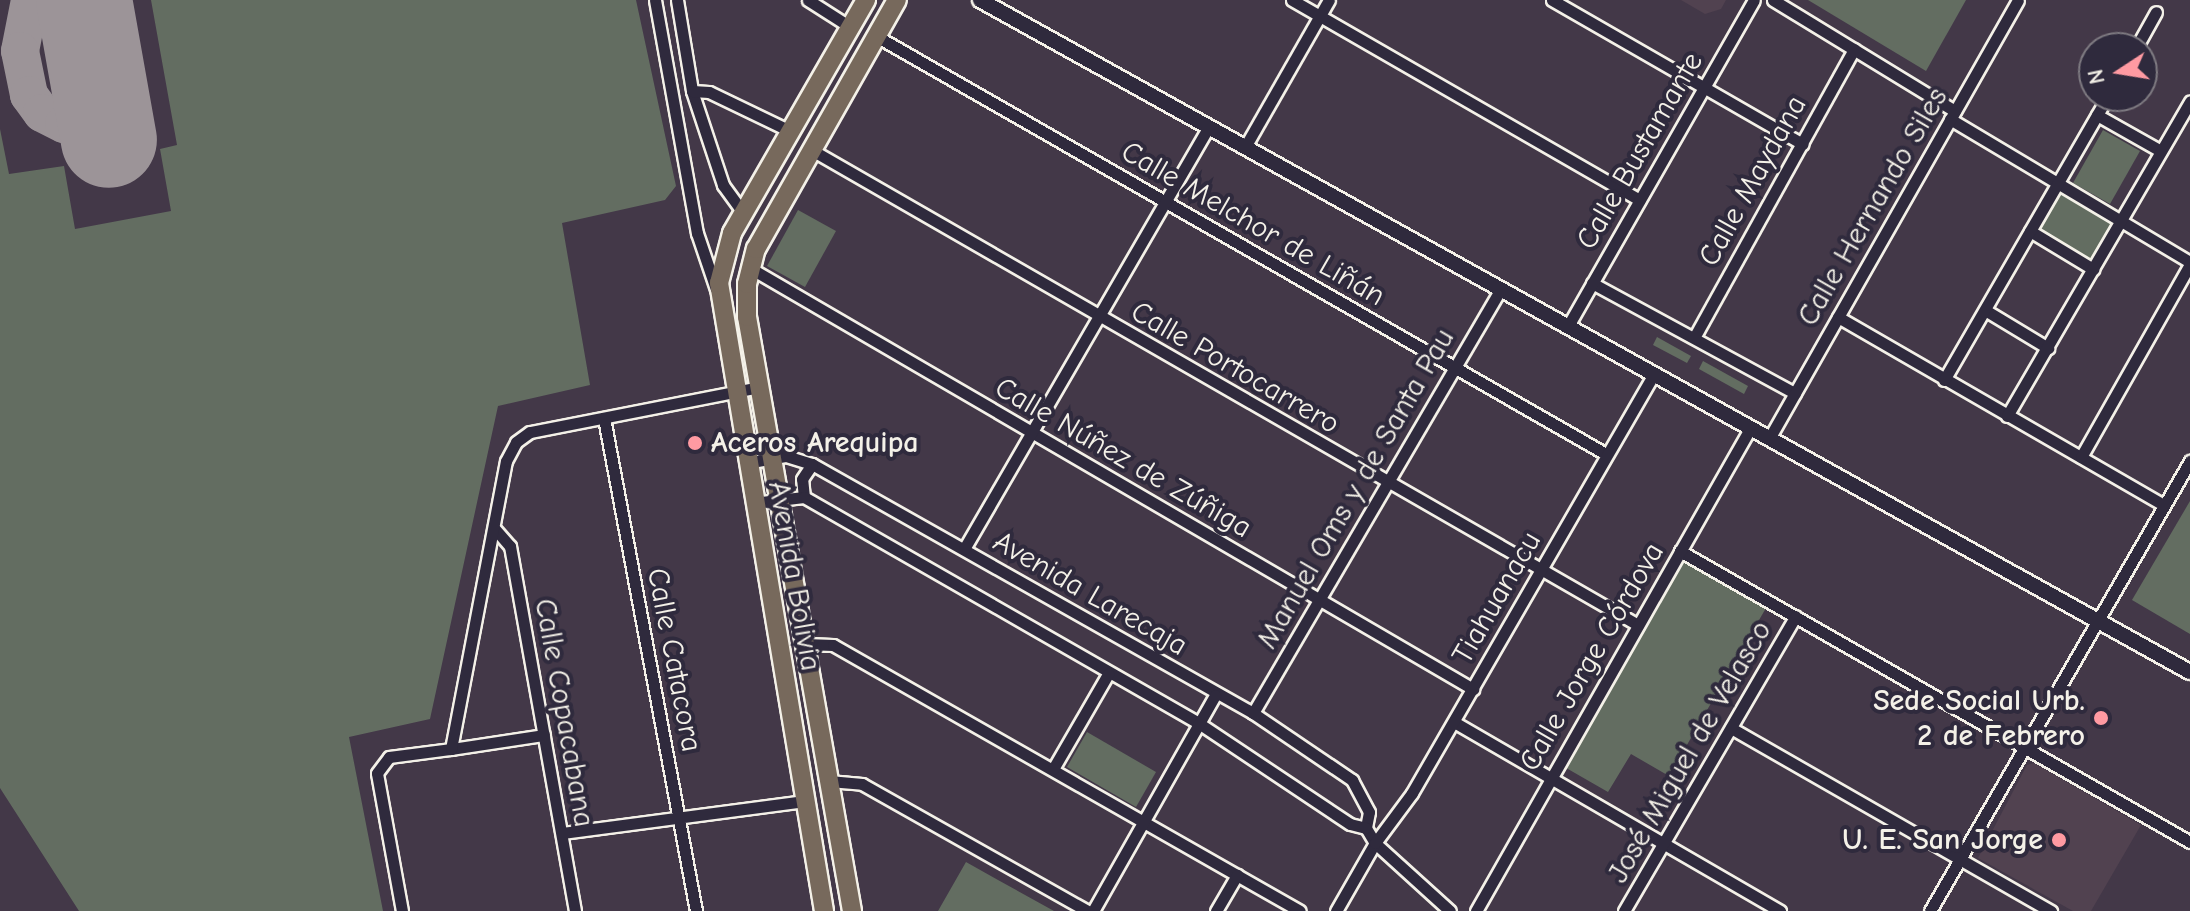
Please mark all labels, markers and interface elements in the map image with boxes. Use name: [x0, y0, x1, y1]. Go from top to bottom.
north arrow: [2078, 32, 2158, 112]
street label: Calle Bustamante: [1569, 46, 1711, 256]
text: N: [2082, 67, 2111, 86]
street label: Calle Hernando Siles: [1790, 82, 1956, 332]
street label: Calle Maydana: [1691, 90, 1815, 272]
street label: Calle Melchor de Liñán: [1115, 134, 1391, 314]
street label: Calle Portocarrero: [1124, 294, 1346, 442]
street label: Manuel Oms y de Santa Pau: [1250, 323, 1462, 655]
street label: Calle Núñez de Zúñiga: [988, 370, 1258, 546]
place label: Aceros Arequipa: [711, 425, 919, 461]
marker: Aceros Arequipa: [686, 434, 704, 452]
street label: Avenida Bolivia: [760, 478, 828, 674]
street label: Avenida Larecaja: [987, 524, 1193, 664]
street label: Tiahuanacu: [1445, 525, 1549, 671]
street label: Calle Jorge Córdova: [1512, 536, 1672, 778]
street label: Calle Catacora: [639, 565, 709, 755]
street label: Calle Copacabana: [526, 596, 602, 830]
street label: José Miguel de Velasco: [1600, 615, 1780, 889]
place label: Sede Social Urb. 2 de Febrero: [1873, 683, 2085, 754]
marker: Sede Social Urb. 2 de Febrero: [2092, 709, 2110, 727]
place label: U. E. San Jorge: [1842, 822, 2043, 858]
marker: U. E. San Jorge: [2050, 831, 2068, 849]

